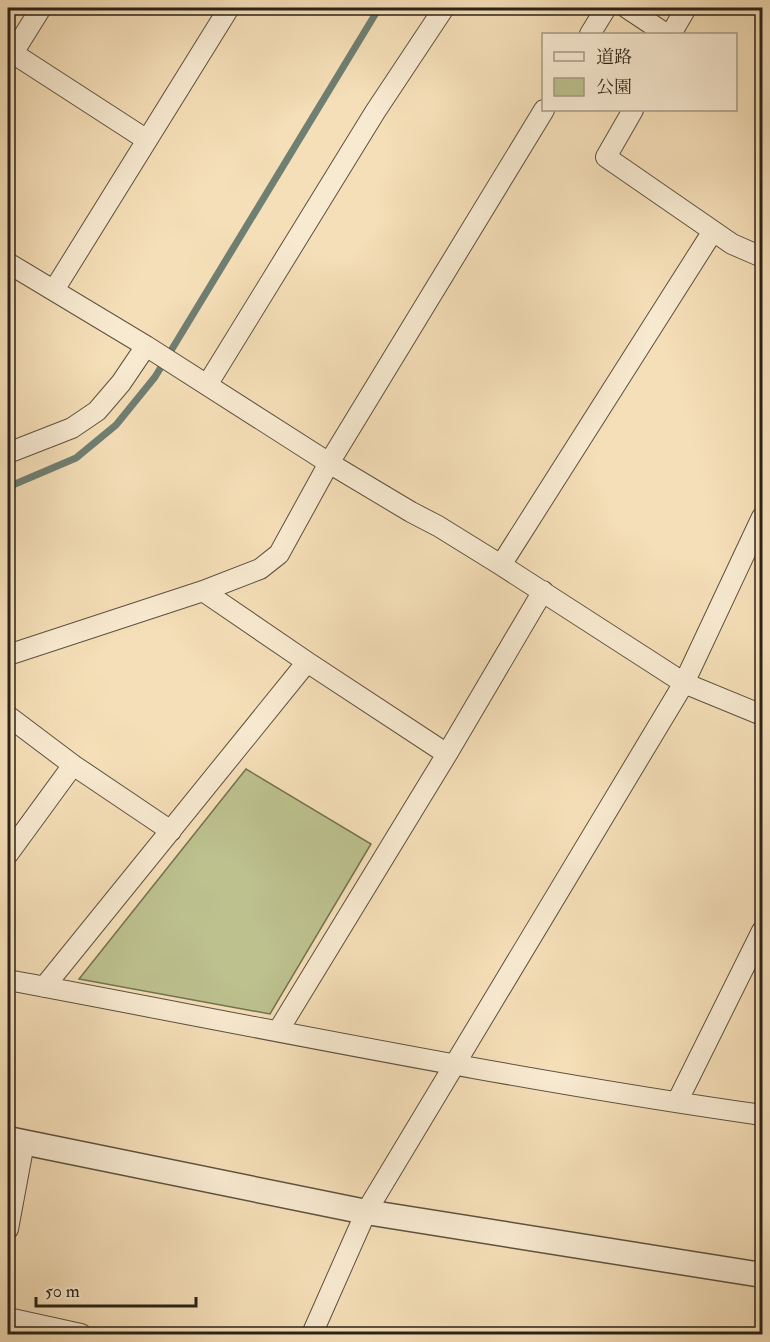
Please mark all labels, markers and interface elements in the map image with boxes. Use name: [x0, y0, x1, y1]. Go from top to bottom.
legend: [542, 33, 737, 111]
text: 道路: [596, 46, 632, 69]
text: 公園: [596, 76, 632, 99]
scale bar: [36, 1270, 196, 1308]
text: 50 m: [45, 1280, 80, 1303]

